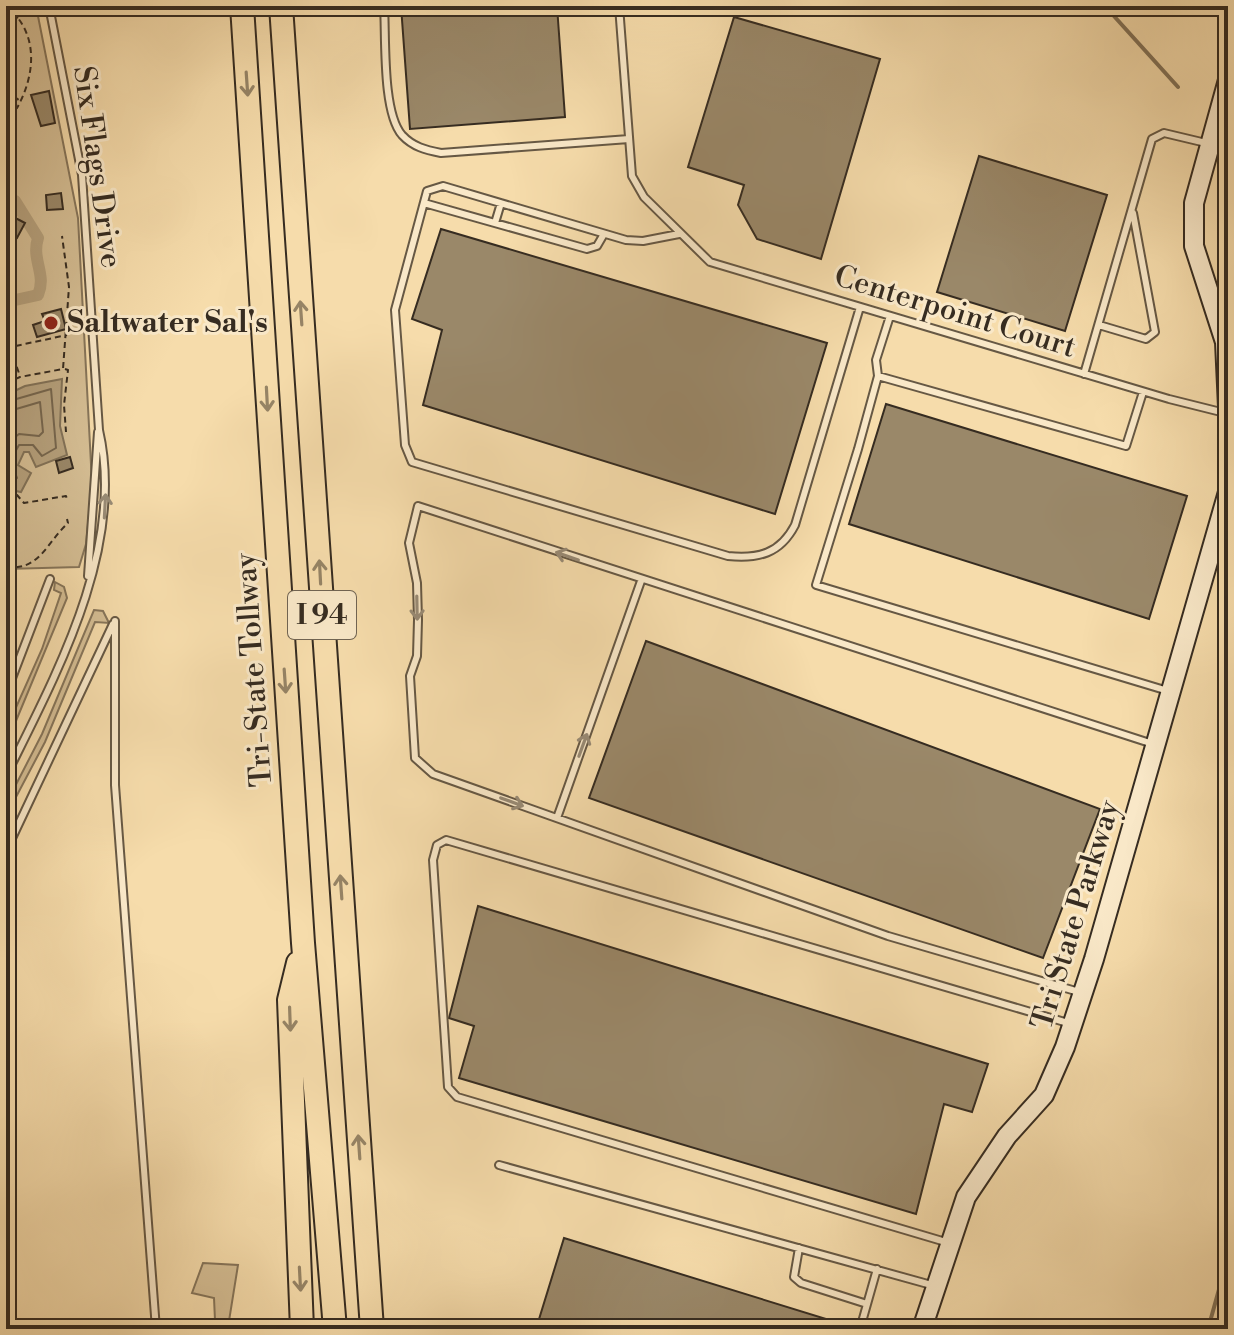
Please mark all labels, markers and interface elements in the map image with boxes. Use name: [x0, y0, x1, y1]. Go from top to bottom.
street label: Six Flags Drive: [64, 64, 130, 270]
one-way arrow: [240, 70, 255, 97]
street label: Centerpoint Court: [830, 257, 1081, 367]
one-way arrow: [293, 300, 308, 327]
place label: Saltwater Sal's: [67, 304, 268, 342]
marker: Saltwater Sal's: [42, 314, 60, 332]
one-way arrow: [260, 385, 275, 412]
one-way arrow: [98, 493, 113, 520]
one-way arrow: [554, 548, 579, 563]
street label: Tri-State Tollway: [227, 551, 281, 788]
one-way arrow: [313, 559, 328, 586]
road number: I 94: [288, 591, 356, 639]
one-way arrow: [410, 594, 425, 621]
one-way arrow: [278, 667, 293, 693]
one-way arrow: [577, 732, 592, 757]
one-way arrow: [499, 796, 524, 810]
street label: Tri State Parkway: [1023, 796, 1129, 1034]
one-way arrow: [333, 874, 348, 901]
one-way arrow: [283, 1005, 298, 1032]
one-way arrow: [351, 1134, 366, 1161]
one-way arrow: [293, 1265, 308, 1292]

